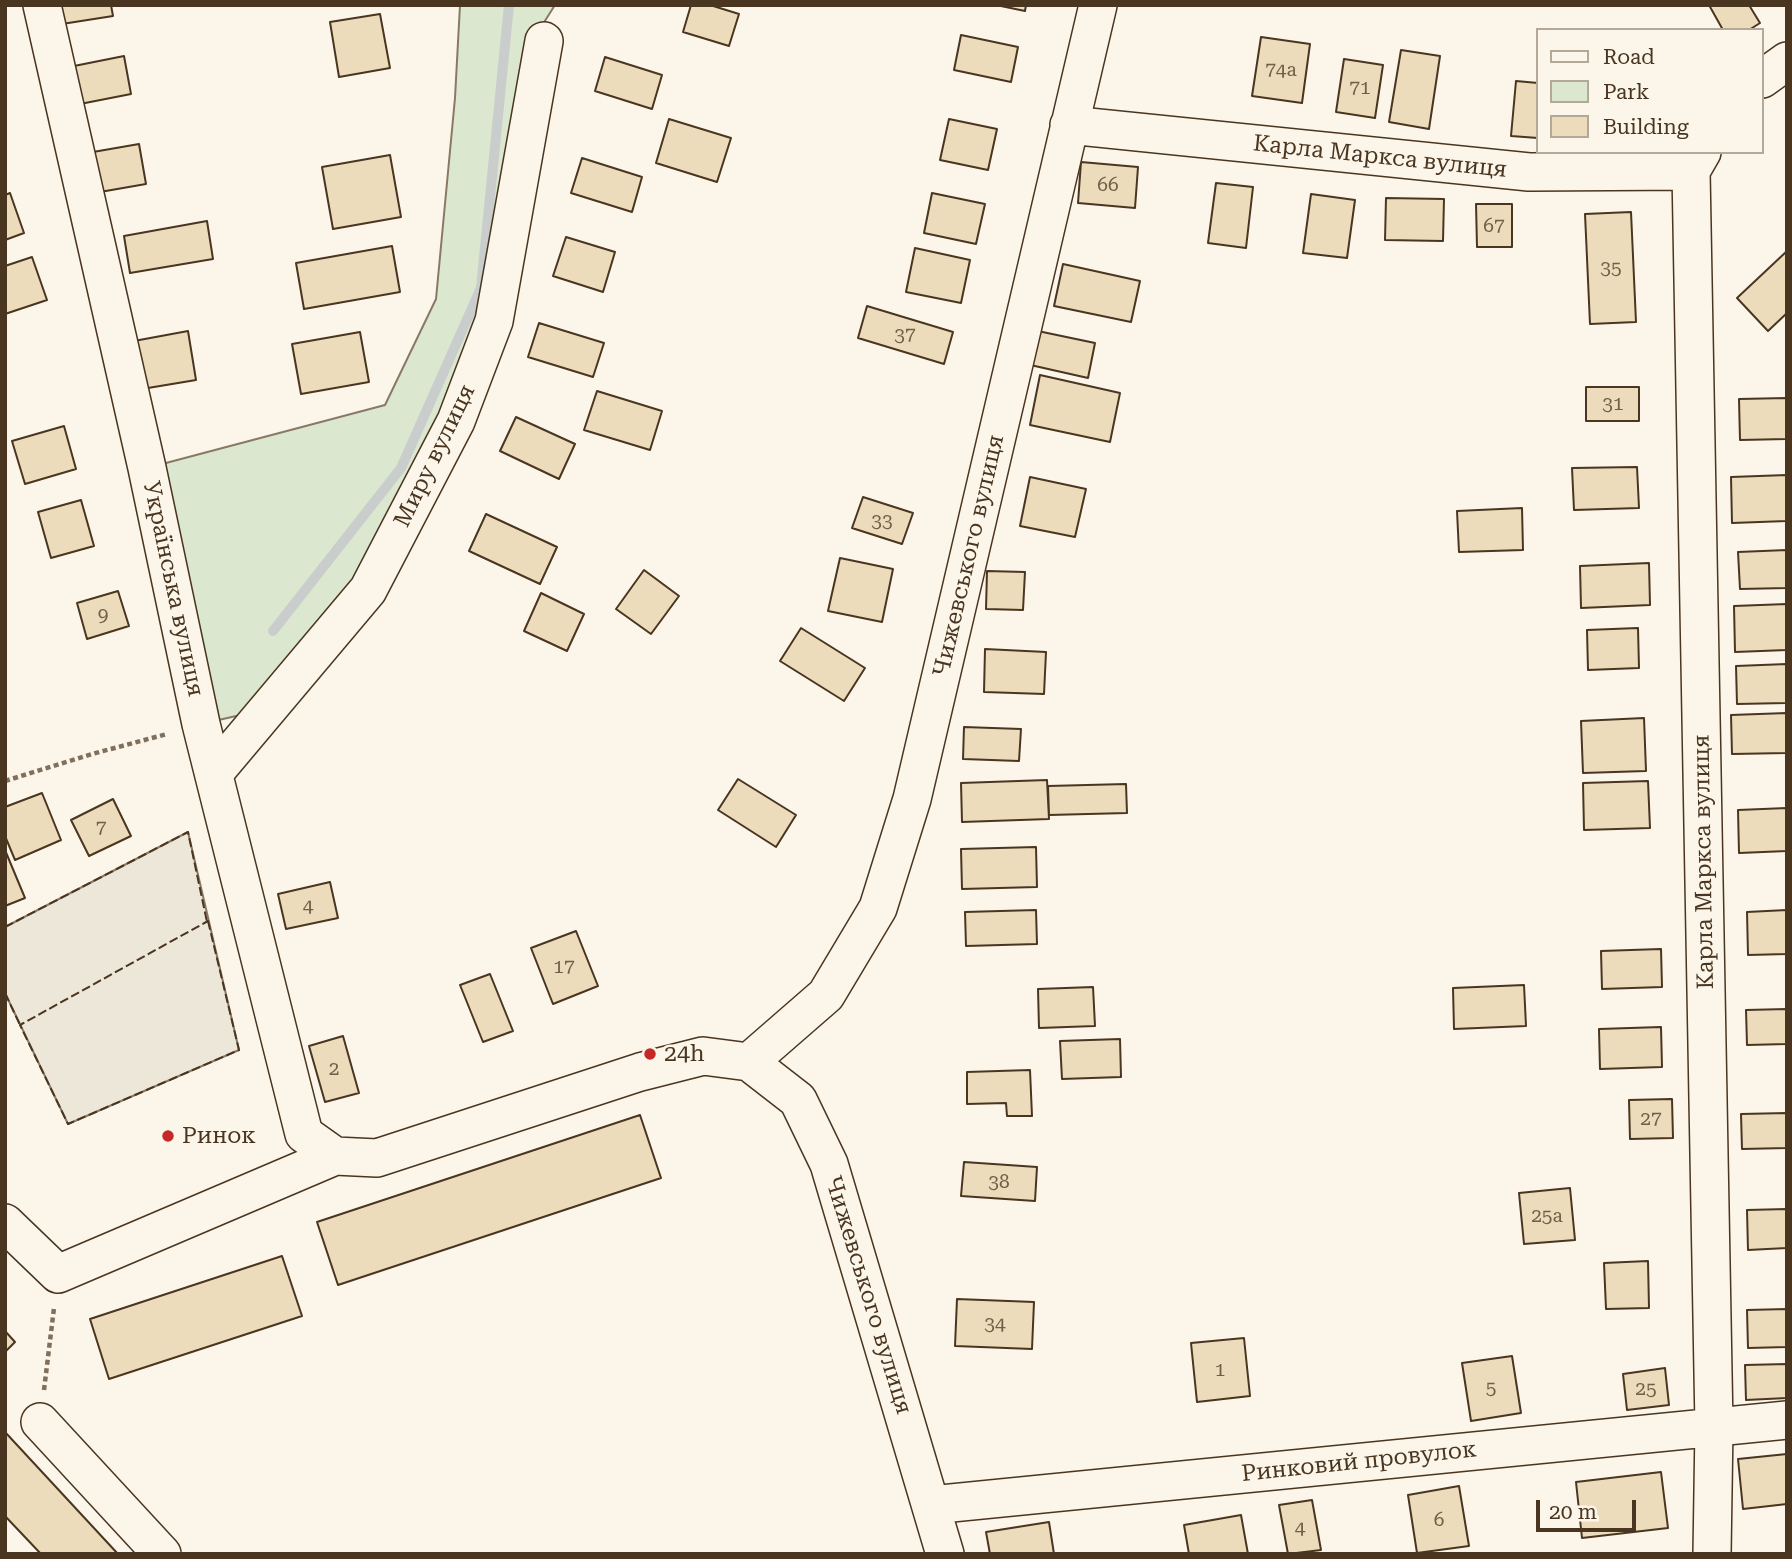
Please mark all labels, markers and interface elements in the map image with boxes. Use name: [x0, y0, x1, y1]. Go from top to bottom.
legend: [1536, 28, 1764, 154]
text: Road: [1603, 45, 1655, 69]
house number: 74а: [1265, 59, 1297, 81]
house number: 71: [1349, 77, 1371, 99]
text: Park: [1603, 80, 1649, 104]
text: Building: [1603, 115, 1689, 139]
street label: Карла Маркса вулиця: [1252, 130, 1508, 184]
house number: 66: [1097, 174, 1119, 196]
house number: 67: [1483, 215, 1505, 237]
house number: 35: [1600, 257, 1622, 279]
house number: 37: [894, 324, 916, 346]
street label: Миру вулиця: [389, 380, 481, 532]
house number: 31: [1602, 393, 1624, 415]
street label: Чижевського вулиця: [928, 432, 1010, 680]
street label: Українська вулиця: [137, 479, 209, 699]
house number: 33: [871, 510, 893, 532]
house number: 9: [98, 604, 108, 626]
street label: Карла Маркса вулиця: [1688, 734, 1720, 990]
house number: 7: [96, 817, 106, 839]
house number: 4: [303, 895, 313, 917]
house number: 17: [553, 956, 575, 978]
place label: 24h: [664, 1040, 705, 1068]
marker: 24h: [642, 1046, 658, 1062]
house number: 2: [329, 1058, 339, 1080]
house number: 27: [1640, 1108, 1662, 1130]
place label: Ринок: [182, 1122, 256, 1150]
marker: Ринок: [160, 1128, 176, 1144]
house number: 38: [988, 1171, 1010, 1193]
street label: Чижевського вулиця: [819, 1172, 917, 1418]
house number: 25а: [1531, 1205, 1563, 1227]
house number: 34: [984, 1313, 1006, 1335]
house number: 1: [1215, 1359, 1225, 1381]
house number: 5: [1486, 1377, 1496, 1399]
house number: 25: [1635, 1378, 1657, 1400]
street label: Ринковий провулок: [1240, 1436, 1478, 1488]
scale bar: [1540, 1486, 1640, 1530]
text: 20 m: [1549, 1500, 1597, 1524]
house number: 6: [1434, 1509, 1444, 1531]
house number: 4: [1295, 1517, 1305, 1539]

